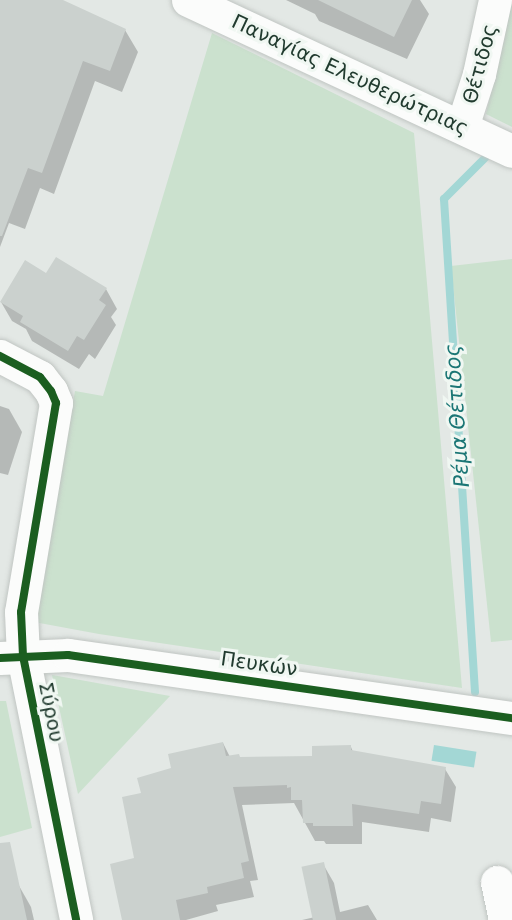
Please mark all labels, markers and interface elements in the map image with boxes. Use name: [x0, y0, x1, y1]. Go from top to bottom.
street label: Παναγίας Ελευθερώτριας: [228, 10, 472, 140]
street label: Θέτιδος: [458, 21, 502, 107]
water label: Ρέμα Θέτιδος: [439, 344, 475, 488]
street label: Πευκών: [219, 647, 299, 681]
street label: Σύρου: [33, 680, 69, 744]

